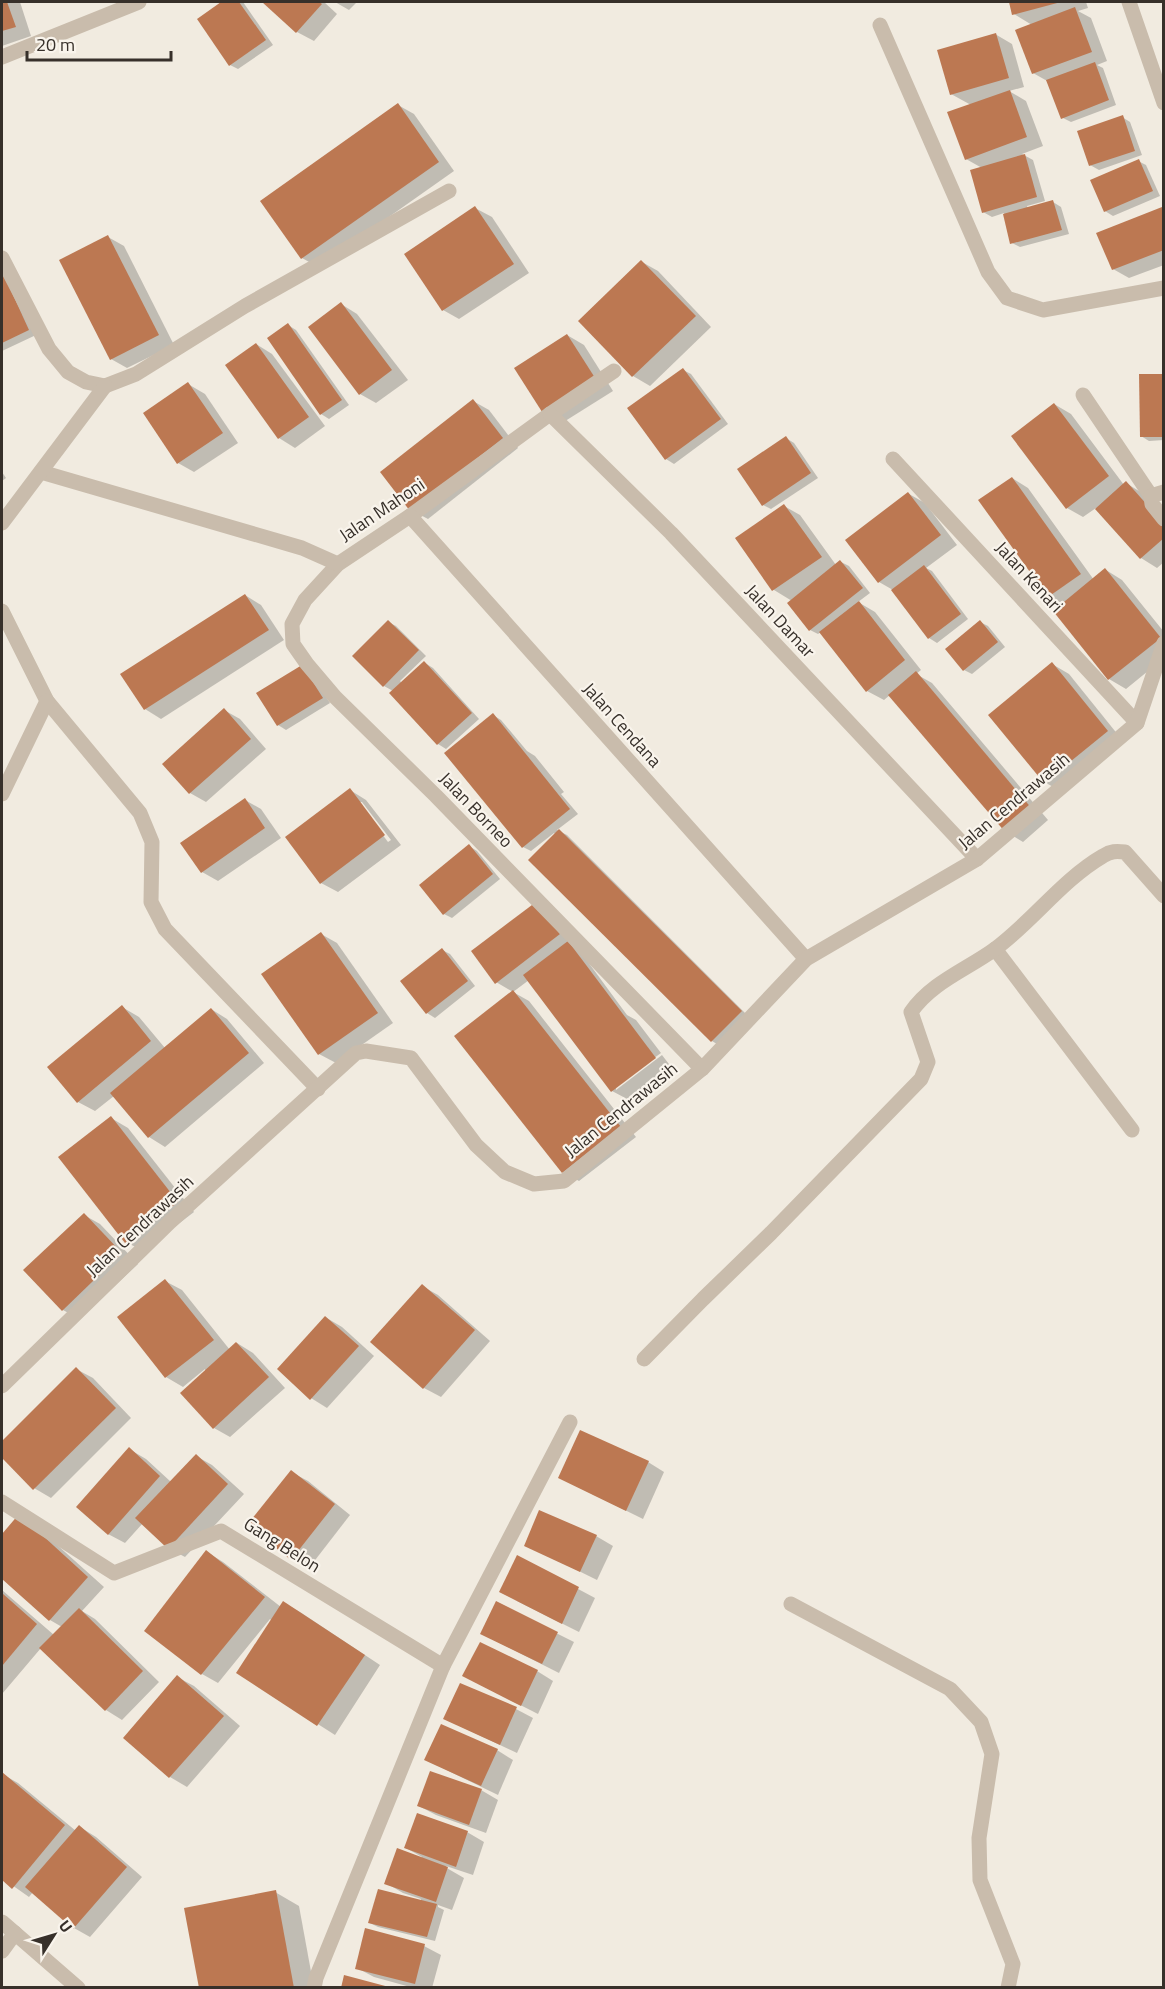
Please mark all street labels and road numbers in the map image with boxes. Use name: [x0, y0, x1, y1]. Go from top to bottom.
street label: Jalan Mahoni: [334, 471, 430, 548]
street label: Jalan Kenari: [989, 535, 1070, 618]
street label: Jalan Damar: [739, 578, 822, 663]
street label: Jalan Cendana: [577, 676, 668, 773]
street label: Jalan Cendrawasih: [952, 746, 1076, 856]
street label: Jalan Borneo: [433, 766, 519, 854]
street label: Jalan Cendrawasih: [558, 1055, 683, 1164]
street label: Jalan Cendrawasih: [80, 1168, 200, 1283]
street label: Gang Belon: [238, 1510, 326, 1579]

